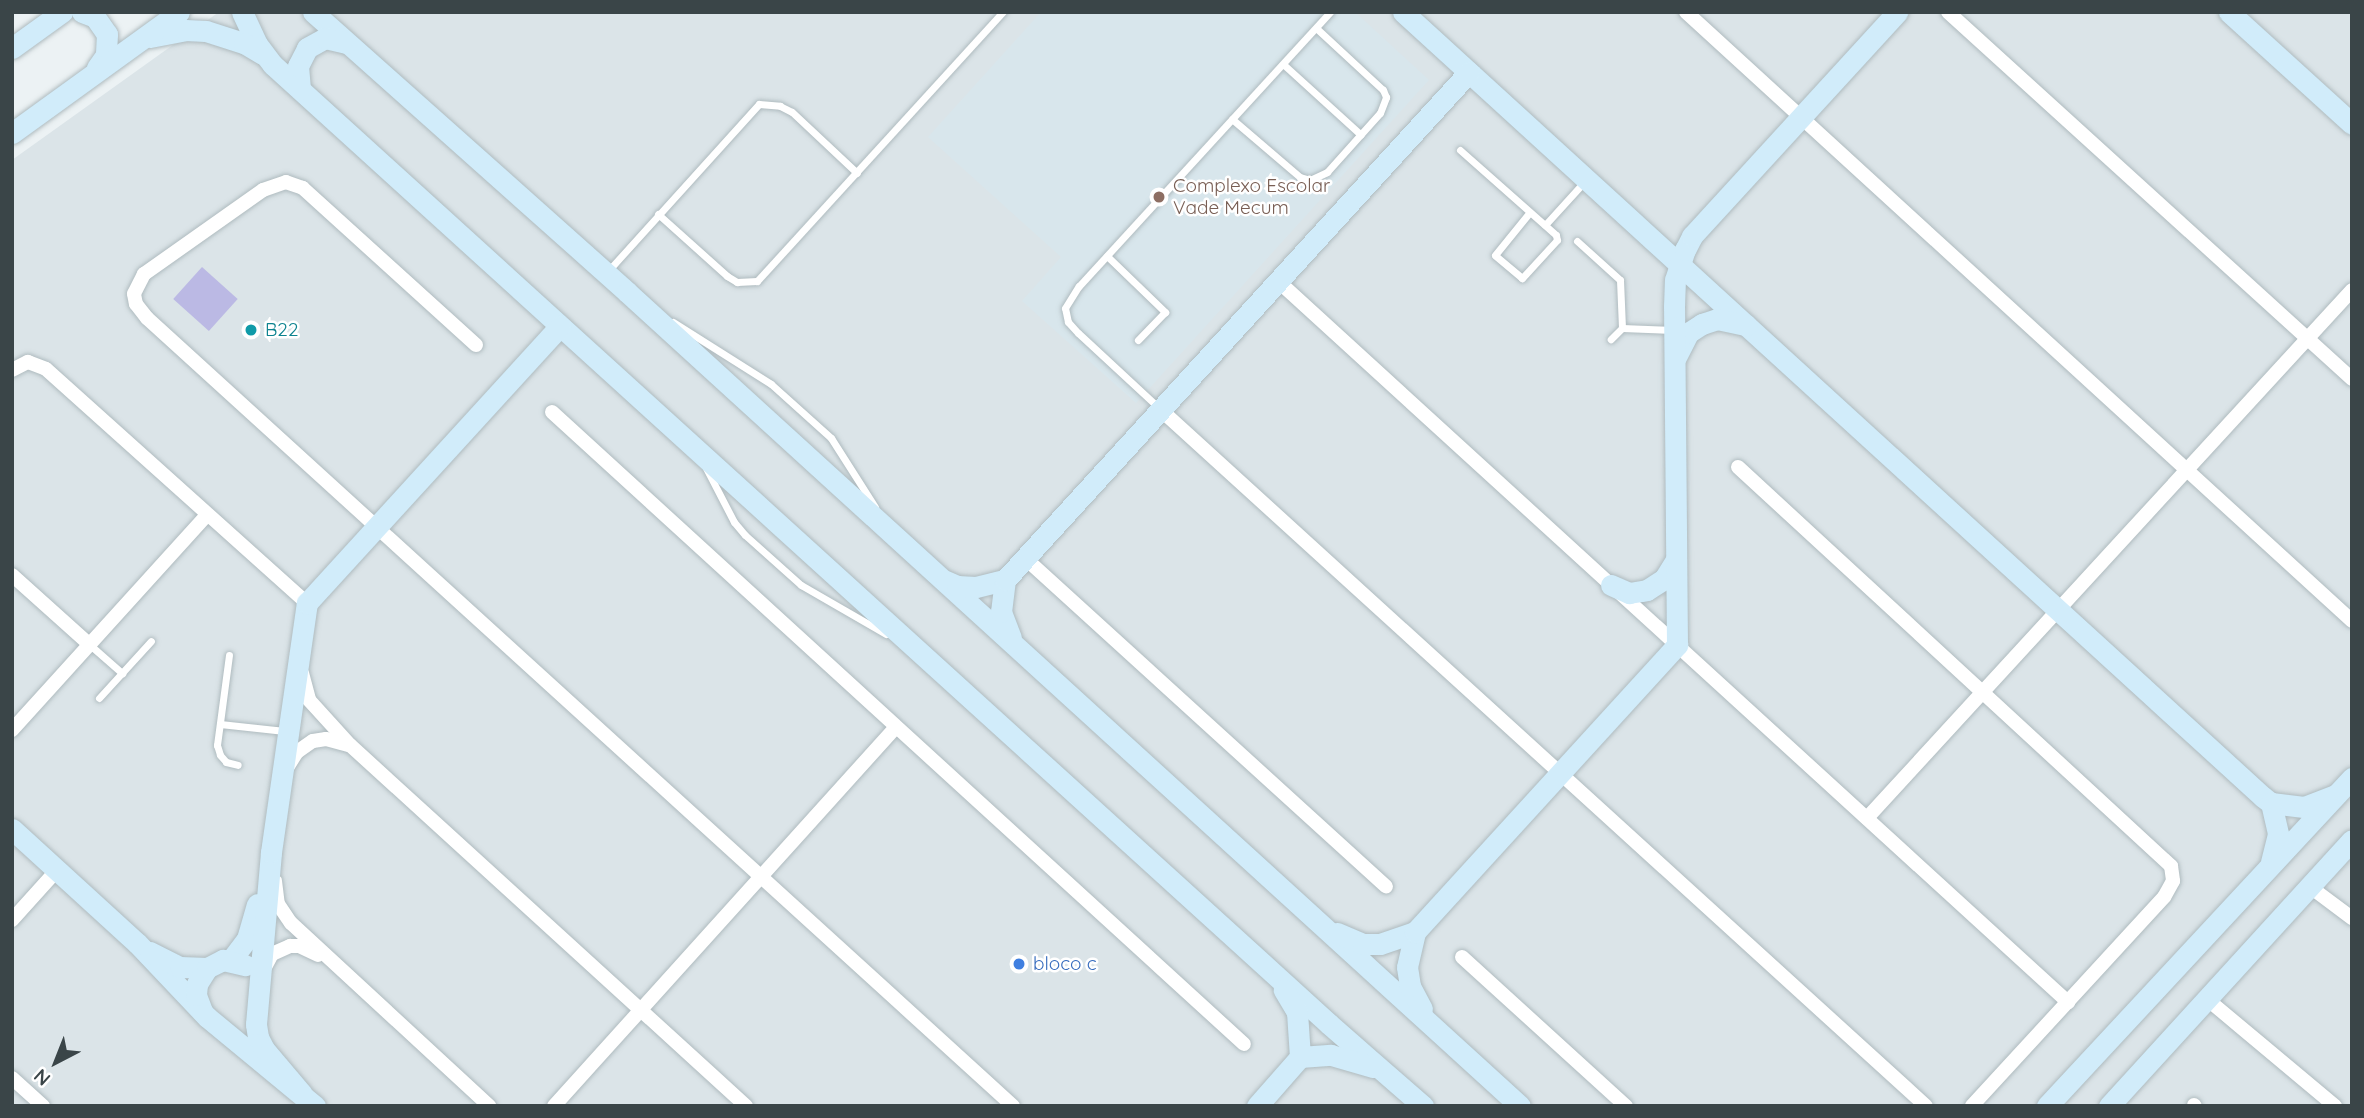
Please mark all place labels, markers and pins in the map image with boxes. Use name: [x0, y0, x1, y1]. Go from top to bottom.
place label: Complexo Escolar Vade Mecum: [1173, 175, 1330, 219]
marker: Complexo Escolar Vade Mecum: [1151, 189, 1167, 205]
place label: B22: [265, 319, 298, 341]
marker: B22: [243, 322, 259, 338]
place label: bloco c: [1033, 953, 1097, 975]
marker: bloco c: [1011, 956, 1027, 972]

